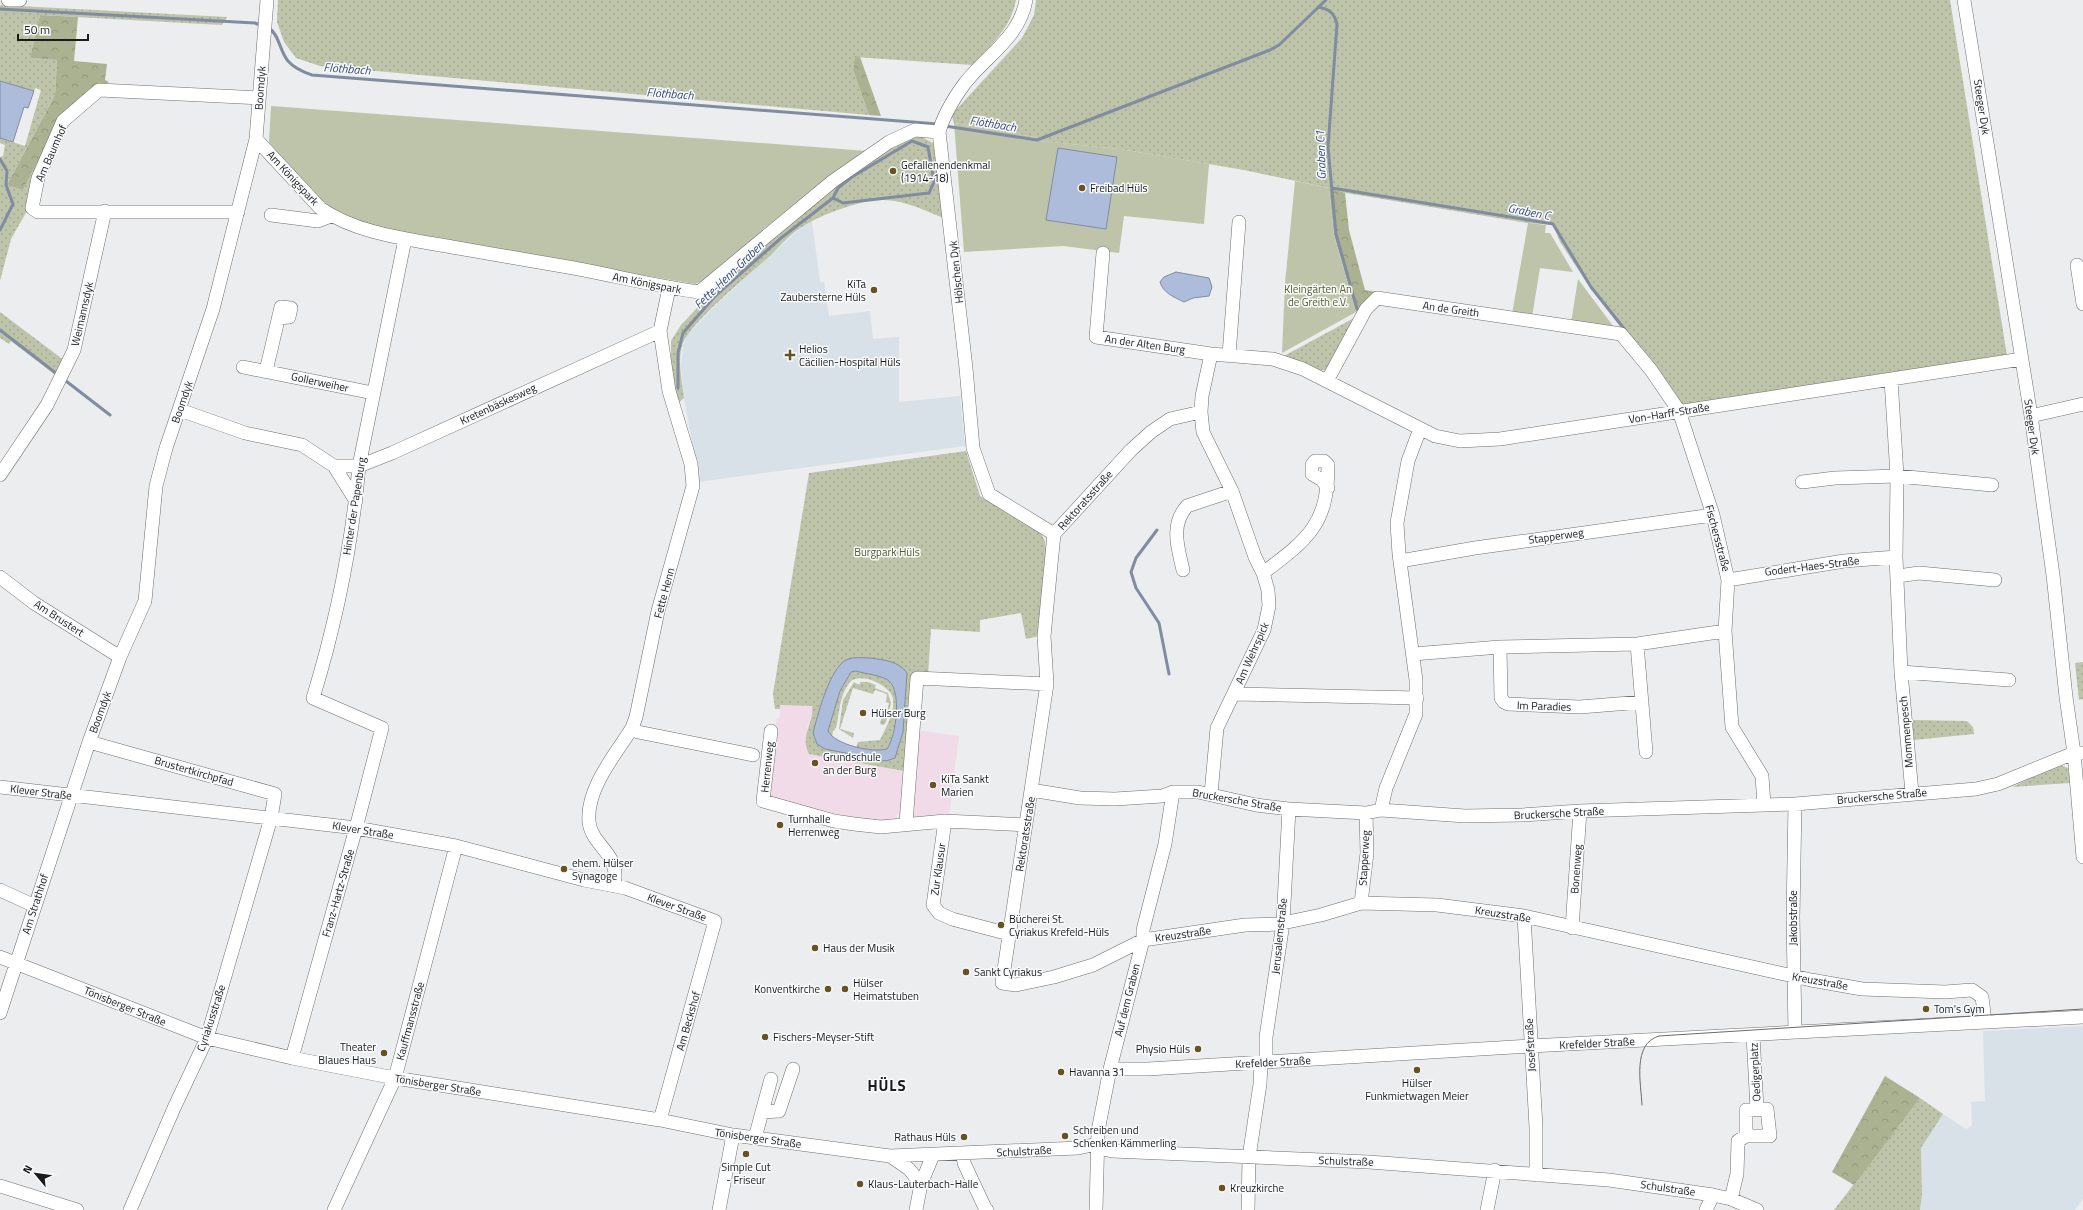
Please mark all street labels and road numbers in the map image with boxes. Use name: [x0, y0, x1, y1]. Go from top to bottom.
street label: Boomdyk: [250, 65, 270, 111]
street label: Steeger Dyk: [1970, 78, 1994, 137]
street label: Am Baumhof: [31, 122, 71, 184]
street label: Am Königspark: [263, 147, 323, 209]
street label: Hölschen Dyk: [945, 239, 967, 304]
street label: Am Königspark: [611, 269, 683, 298]
street label: Weimannsdyk: [67, 280, 97, 348]
street label: An de Greith: [1422, 297, 1480, 321]
street label: An der Alten Burg: [1104, 330, 1187, 358]
street label: Gollerweiher: [290, 368, 351, 396]
street label: Boomdyk: [167, 378, 197, 425]
street label: Kretenbäskesweg: [457, 379, 539, 429]
street label: Steeger Dyk: [2020, 398, 2044, 457]
street label: Von-Harff-Straße: [1627, 399, 1711, 427]
street label: Hinter der Papenburg: [338, 455, 370, 556]
street label: Rektoratsstraße: [1054, 466, 1117, 533]
street label: Fischersstraße: [1701, 503, 1735, 574]
street label: Stapperweg: [1527, 524, 1585, 548]
street label: Godert-Haes-Straße: [1764, 552, 1861, 580]
street label: Fette Henn: [650, 566, 678, 620]
street label: Am Brustert: [31, 596, 87, 640]
street label: Am Wehrspick: [1231, 619, 1273, 687]
street label: Boomdyk: [85, 688, 115, 735]
street label: Mommenpesch: [1895, 695, 1917, 769]
street label: Im Paradies: [1516, 697, 1572, 715]
street label: Herrenweg: [756, 740, 778, 793]
street label: Brustertkirchpfad: [153, 752, 236, 790]
street label: Klever Straße: [9, 780, 73, 804]
street label: Bruckersche Straße: [1191, 784, 1283, 816]
street label: Bruckersche Straße: [1836, 784, 1928, 808]
street label: Rektoratsstraße: [1011, 795, 1039, 873]
street label: Bruckersche Straße: [1513, 803, 1605, 823]
street label: Klever Straße: [331, 817, 395, 843]
street label: Stapperweg: [1355, 829, 1373, 886]
street label: Zur Klausur: [926, 842, 950, 896]
street label: Bonenweg: [1566, 843, 1586, 894]
street label: Franz-Hartz-Straße: [318, 847, 358, 939]
street label: Am Strathhof: [18, 872, 52, 936]
street label: Klever Straße: [645, 889, 709, 925]
street label: Jakobstraße: [1785, 890, 1801, 946]
street label: Jerusalemstraße: [1267, 897, 1291, 975]
street label: Kreuzstraße: [1474, 902, 1533, 926]
street label: Kreuzstraße: [1154, 922, 1213, 946]
street label: Auf dem Graben: [1110, 962, 1144, 1038]
street label: Kreuzstraße: [1791, 968, 1850, 994]
street label: Kauffmansstraße: [392, 979, 428, 1062]
street label: Tönisberger Straße: [81, 982, 169, 1030]
street label: Cyriakusstraße: [193, 982, 229, 1053]
street label: Am Beckshof: [672, 989, 704, 1053]
street label: Josefstraße: [1521, 1017, 1539, 1072]
street label: Krefelder Straße: [1559, 1033, 1636, 1053]
street label: Oedigerplatz: [1745, 1042, 1765, 1102]
street label: Krefelder Straße: [1235, 1052, 1312, 1072]
street label: Tönisberger Straße: [394, 1070, 483, 1100]
street label: Tönisberger Straße: [714, 1124, 803, 1152]
street label: Schulstraße: [996, 1142, 1052, 1160]
street label: Schulstraße: [1318, 1152, 1374, 1170]
street label: Schulstraße: [1640, 1176, 1697, 1200]

